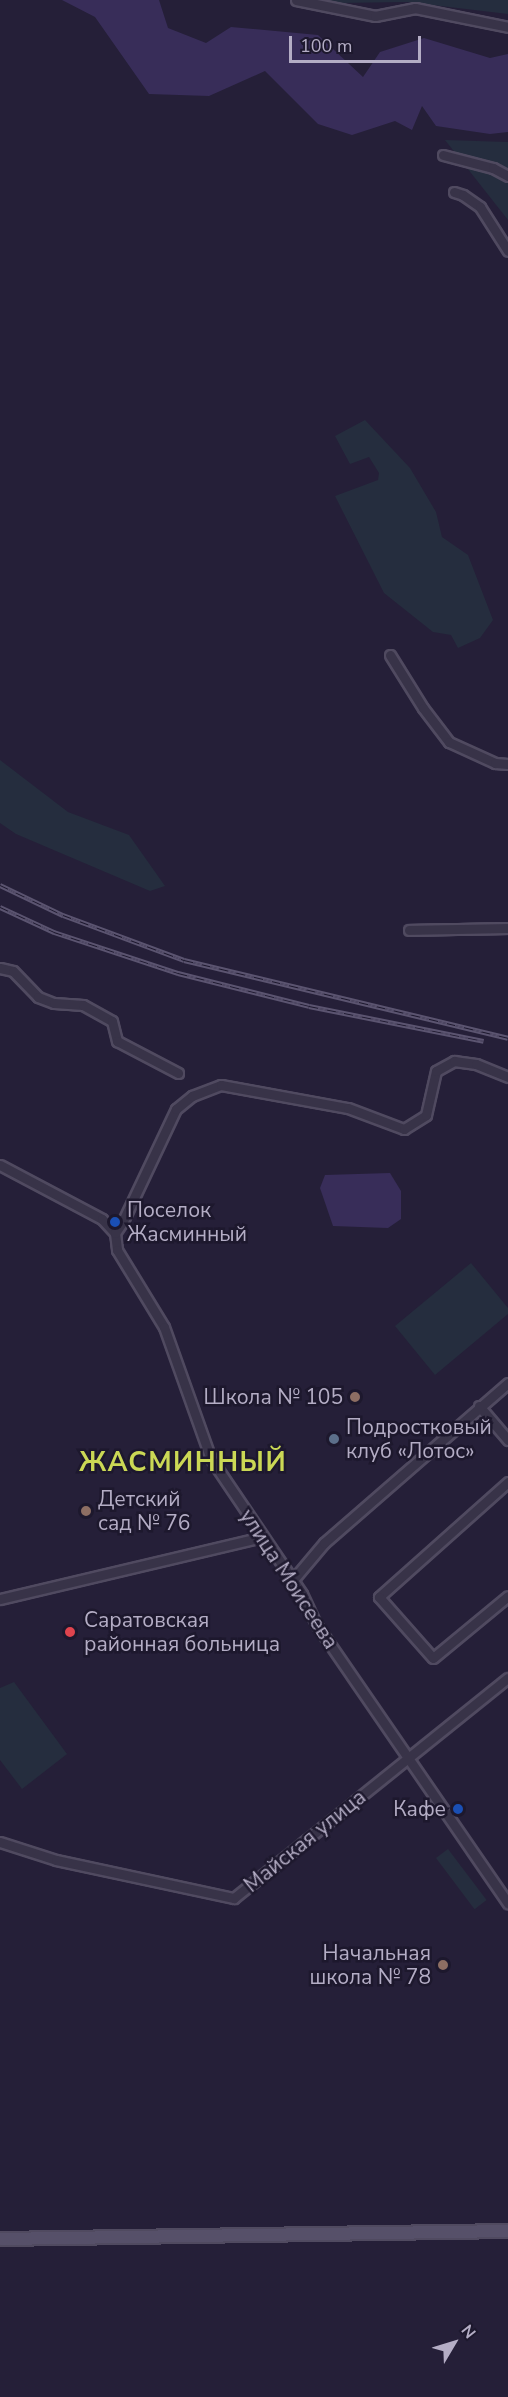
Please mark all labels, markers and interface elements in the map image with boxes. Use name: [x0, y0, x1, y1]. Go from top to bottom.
scale bar: [292, 24, 424, 62]
text: 100 m: [300, 34, 352, 58]
place label: Поселок Жасминный: [127, 1197, 247, 1247]
marker: Поселок Жасминный: [108, 1215, 122, 1229]
place label: Школа № 105: [204, 1384, 343, 1410]
marker: Школа № 105: [348, 1390, 362, 1404]
place label: Подростковый клуб «Лотос»: [346, 1414, 492, 1464]
marker: Подростковый клуб «Лотос»: [327, 1432, 341, 1446]
district label: ЖАСМИННЫЙ: [79, 1447, 287, 1479]
place label: Детский сад № 76: [98, 1486, 190, 1536]
marker: Детский сад № 76: [79, 1504, 93, 1518]
street label: улица Моисеева: [234, 1504, 344, 1654]
place label: Саратовская районная больница: [84, 1607, 280, 1657]
marker: Саратовская районная больница: [61, 1623, 79, 1641]
street label: Майская улица: [239, 1784, 371, 1898]
place label: Кафе: [393, 1796, 446, 1822]
marker: Кафе: [451, 1802, 465, 1816]
place label: Начальная школа № 78: [309, 1940, 431, 1990]
marker: Начальная школа № 78: [436, 1958, 450, 1972]
north arrow: [424, 2313, 484, 2373]
text: N: [456, 2320, 481, 2343]

